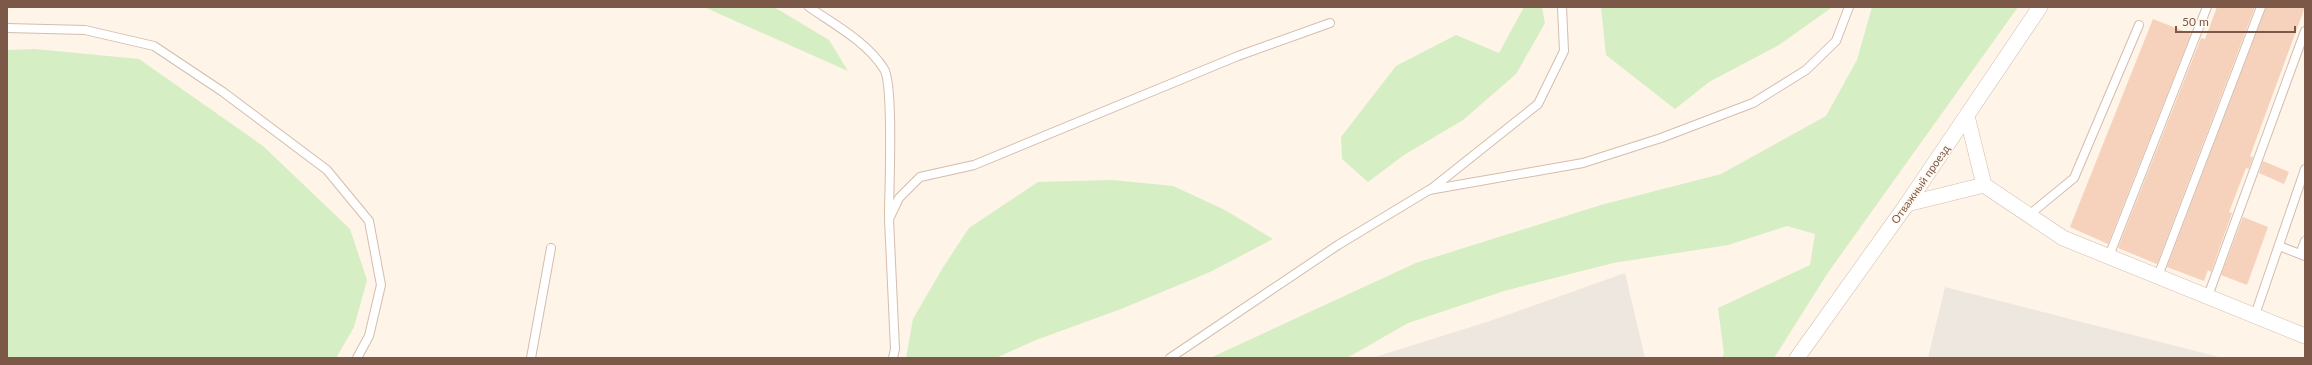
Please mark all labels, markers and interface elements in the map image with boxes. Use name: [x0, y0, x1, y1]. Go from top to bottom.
scale bar: [2176, 8, 2295, 34]
text: 50 m: [2182, 14, 2209, 29]
street label: Отважный проезд: [1888, 142, 1952, 226]

